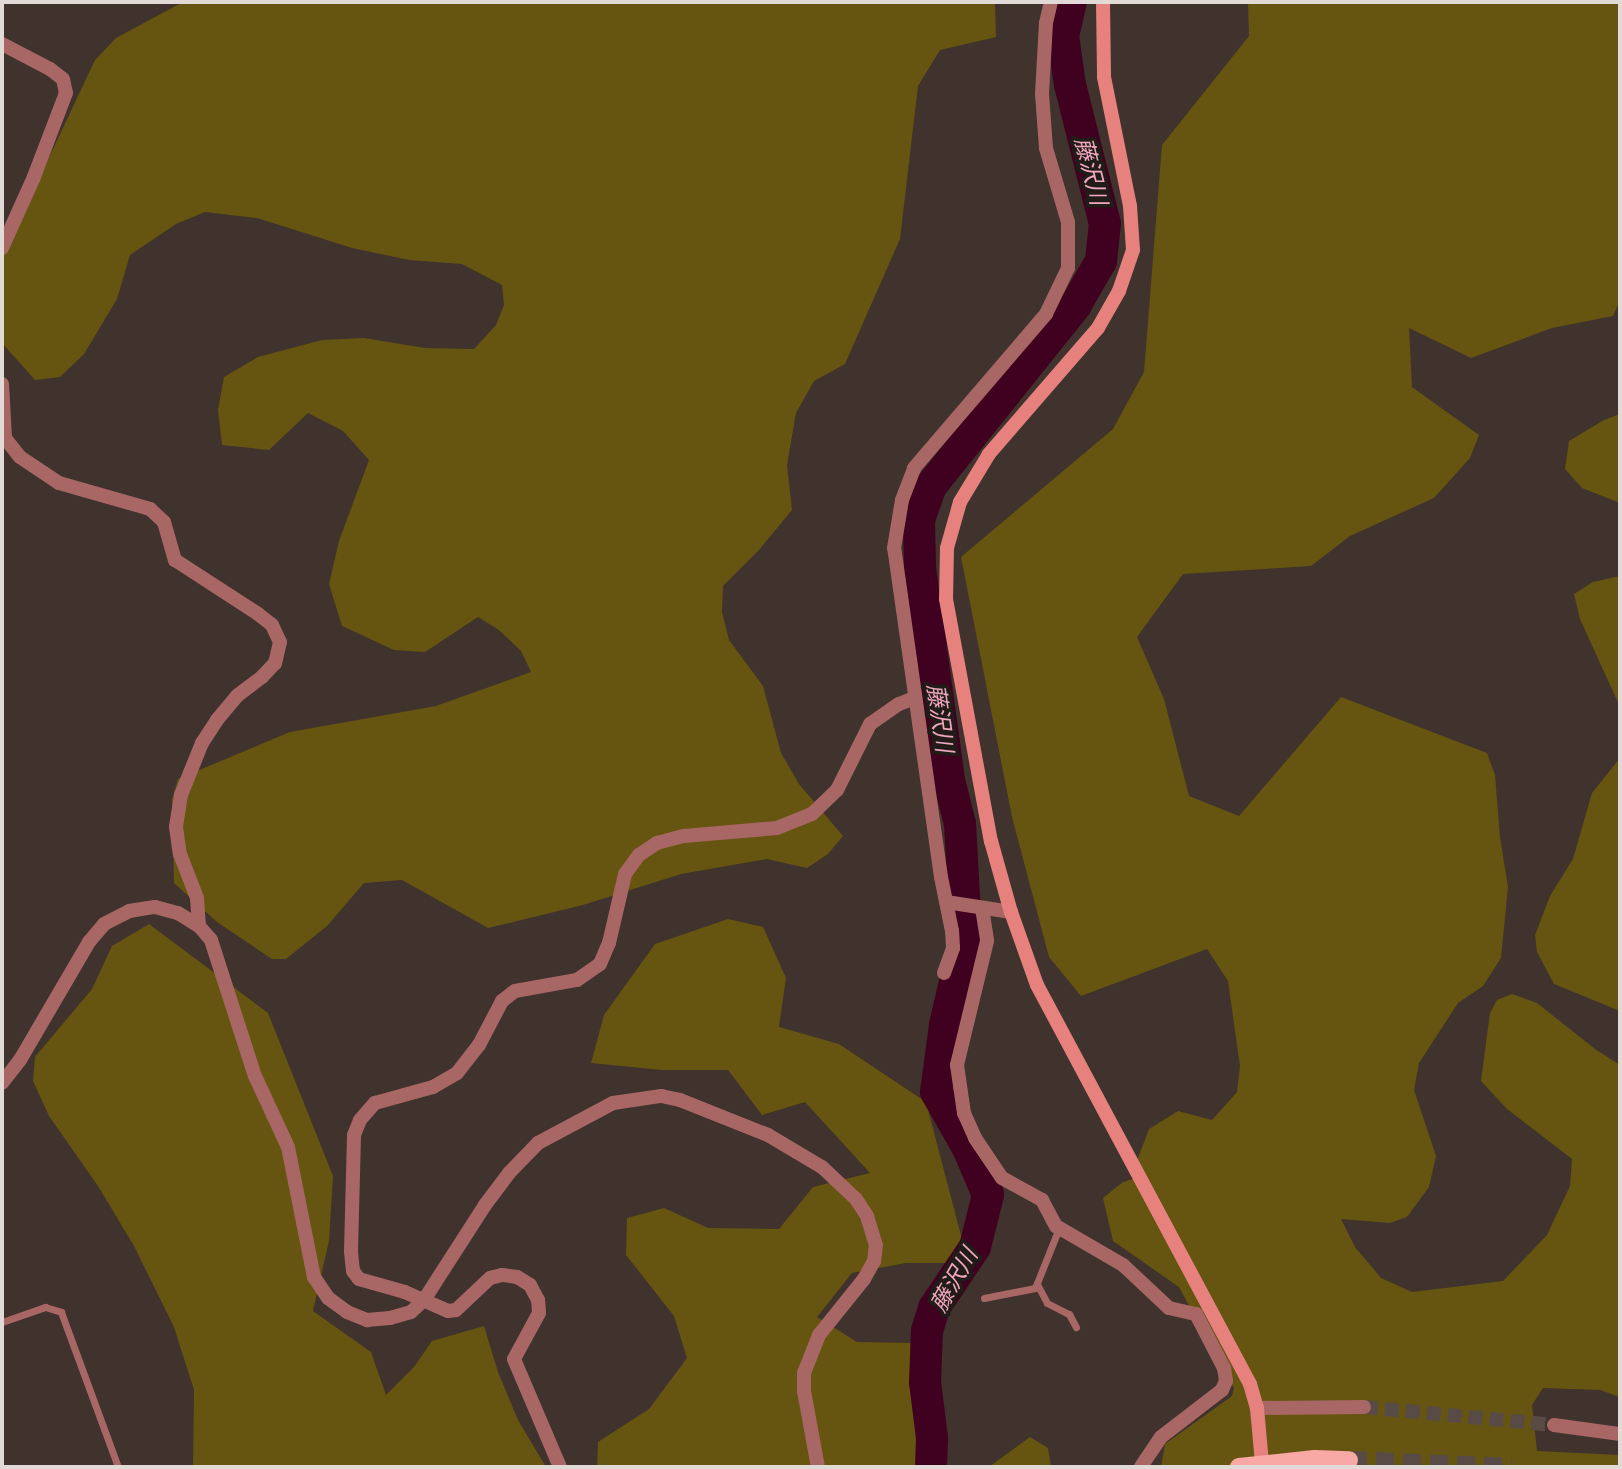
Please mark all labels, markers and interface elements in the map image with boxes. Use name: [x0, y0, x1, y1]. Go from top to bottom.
water label: 藤沢川: [1069, 134, 1113, 208]
water label: 藤沢川: [922, 682, 958, 754]
water label: 藤沢川: [925, 1243, 983, 1317]

